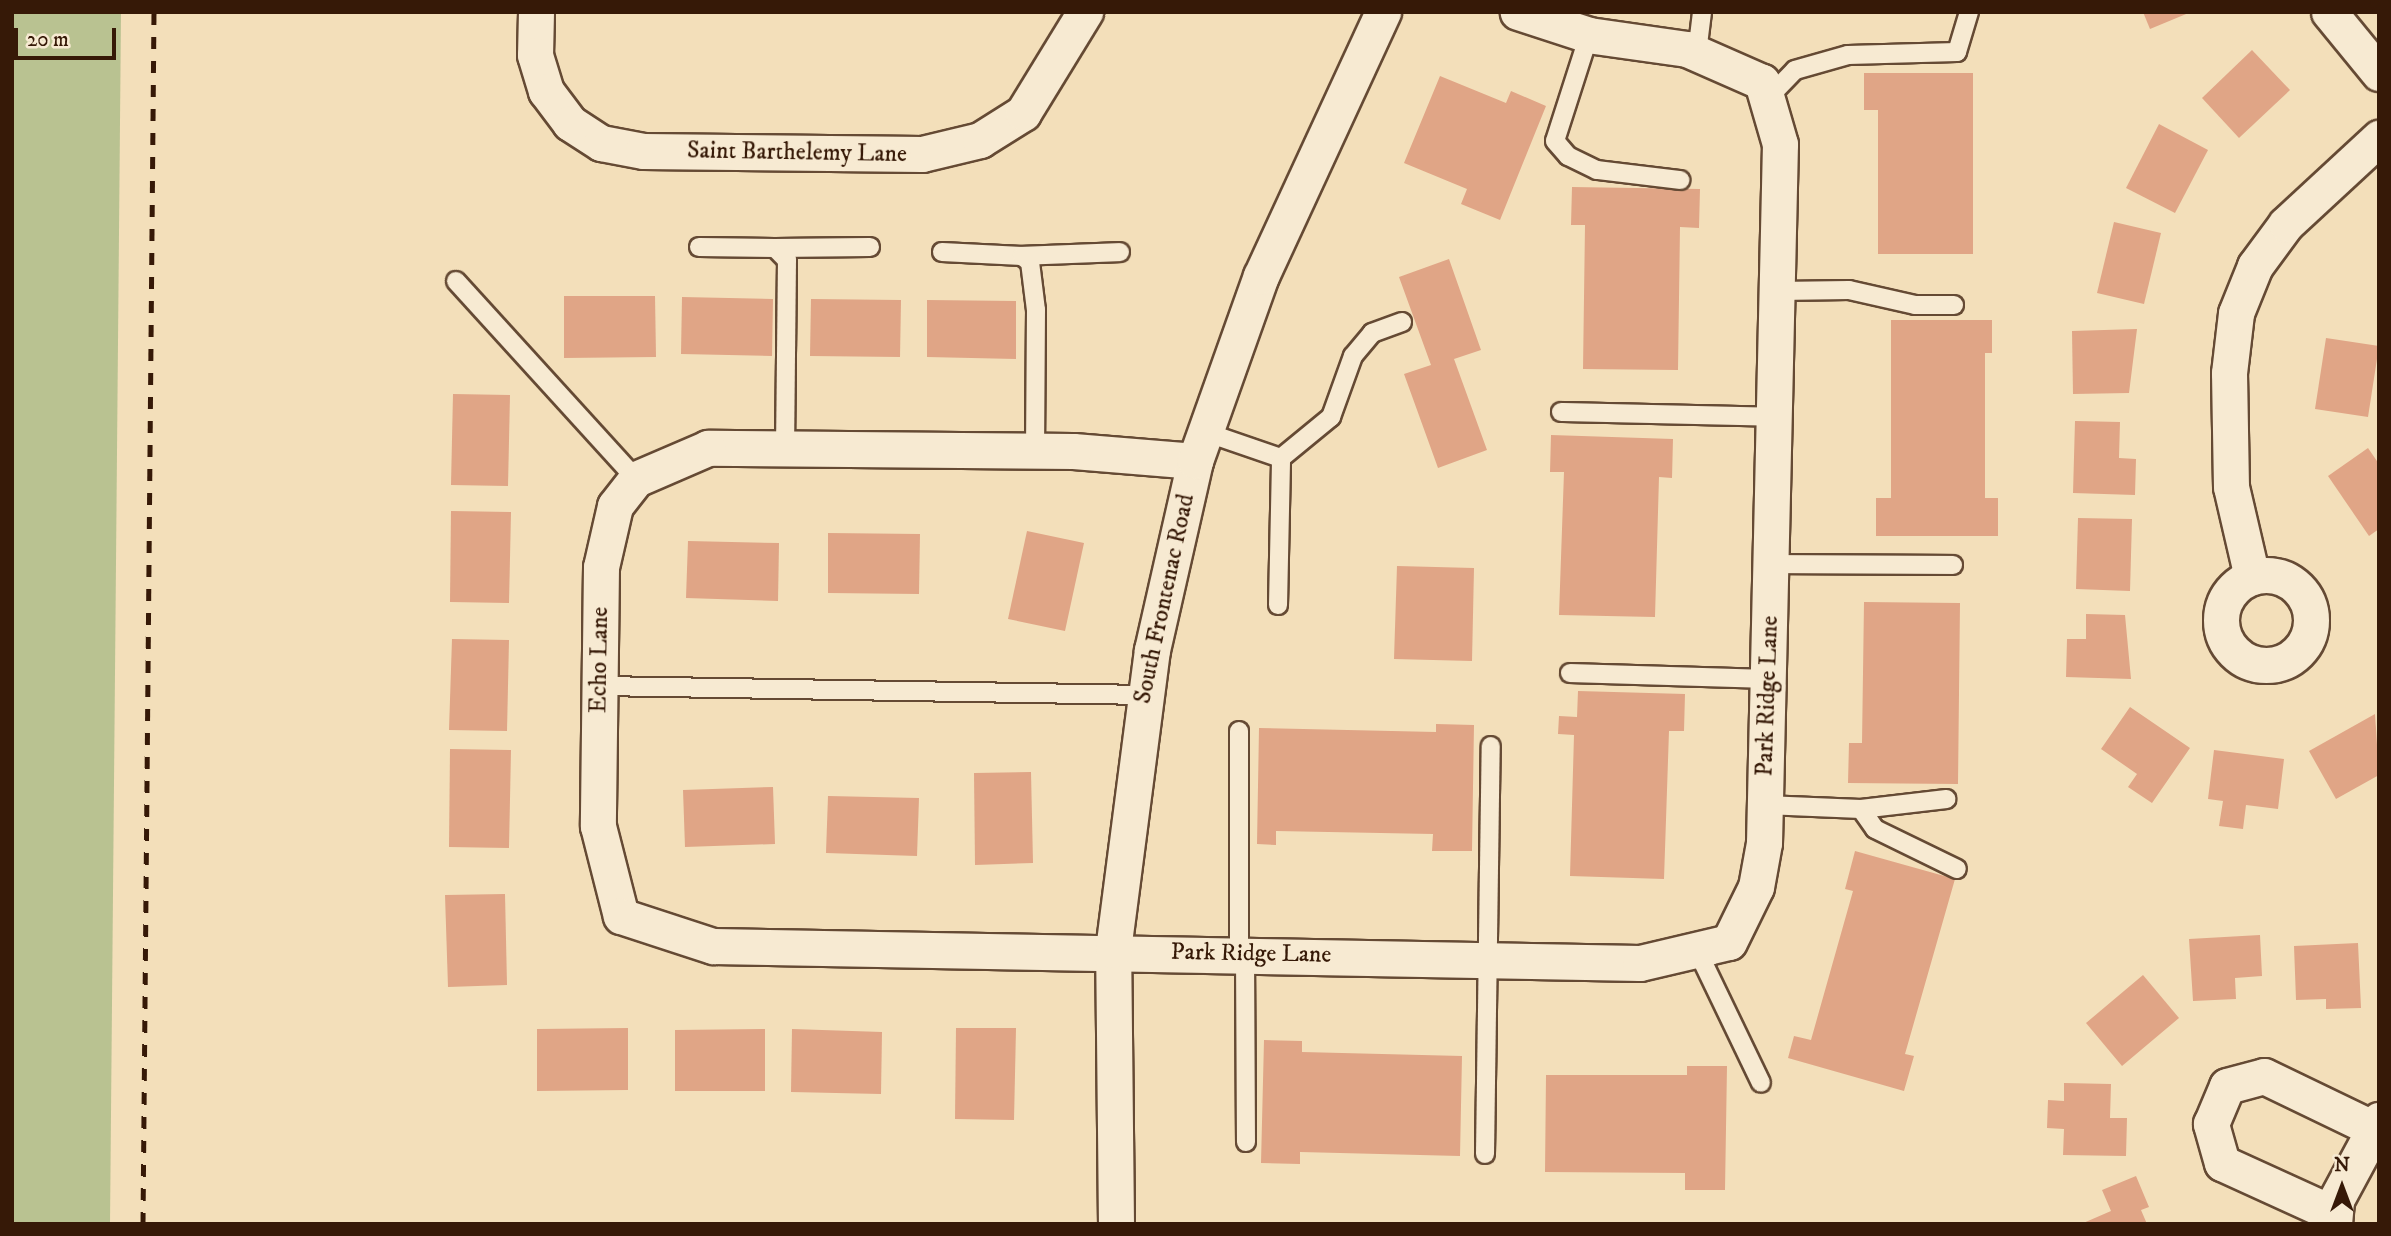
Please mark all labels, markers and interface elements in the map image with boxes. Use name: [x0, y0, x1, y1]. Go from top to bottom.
scale bar: [18, 14, 119, 58]
text: 20 m: [27, 27, 69, 53]
street label: Saint Barthelemy Lane: [687, 137, 907, 169]
street label: South Frontenac Road: [1129, 492, 1201, 706]
street label: Echo Lane: [585, 606, 615, 714]
street label: Park Ridge Lane: [1751, 615, 1785, 777]
street label: Park Ridge Lane: [1170, 938, 1332, 970]
north arrow: [2307, 1152, 2377, 1222]
text: N: [2334, 1154, 2350, 1177]

